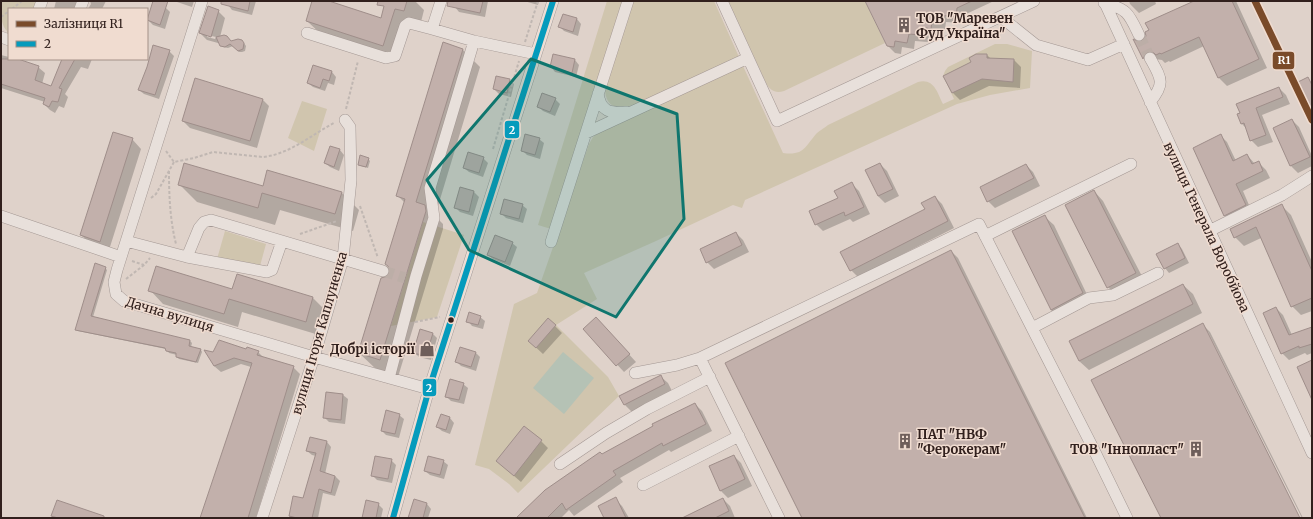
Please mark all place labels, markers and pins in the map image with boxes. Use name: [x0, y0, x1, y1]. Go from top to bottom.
place label: ТОВ "Маревен Фуд Україна": [916, 10, 1013, 42]
building icon: ТОВ "Маревен Фуд Україна": [895, 16, 913, 34]
unlabelled marker: [446, 315, 456, 325]
shop icon: Добрі історії: [418, 340, 436, 358]
place label: Добрі історії: [330, 341, 416, 358]
place label: ПАТ "НВФ "Ферокерам": [917, 426, 1007, 458]
building icon: ПАТ "НВФ "Ферокерам": [896, 432, 914, 450]
building icon: ТОВ "Іннопласт": [1187, 440, 1205, 458]
place label: ТОВ "Іннопласт": [1070, 441, 1184, 458]

